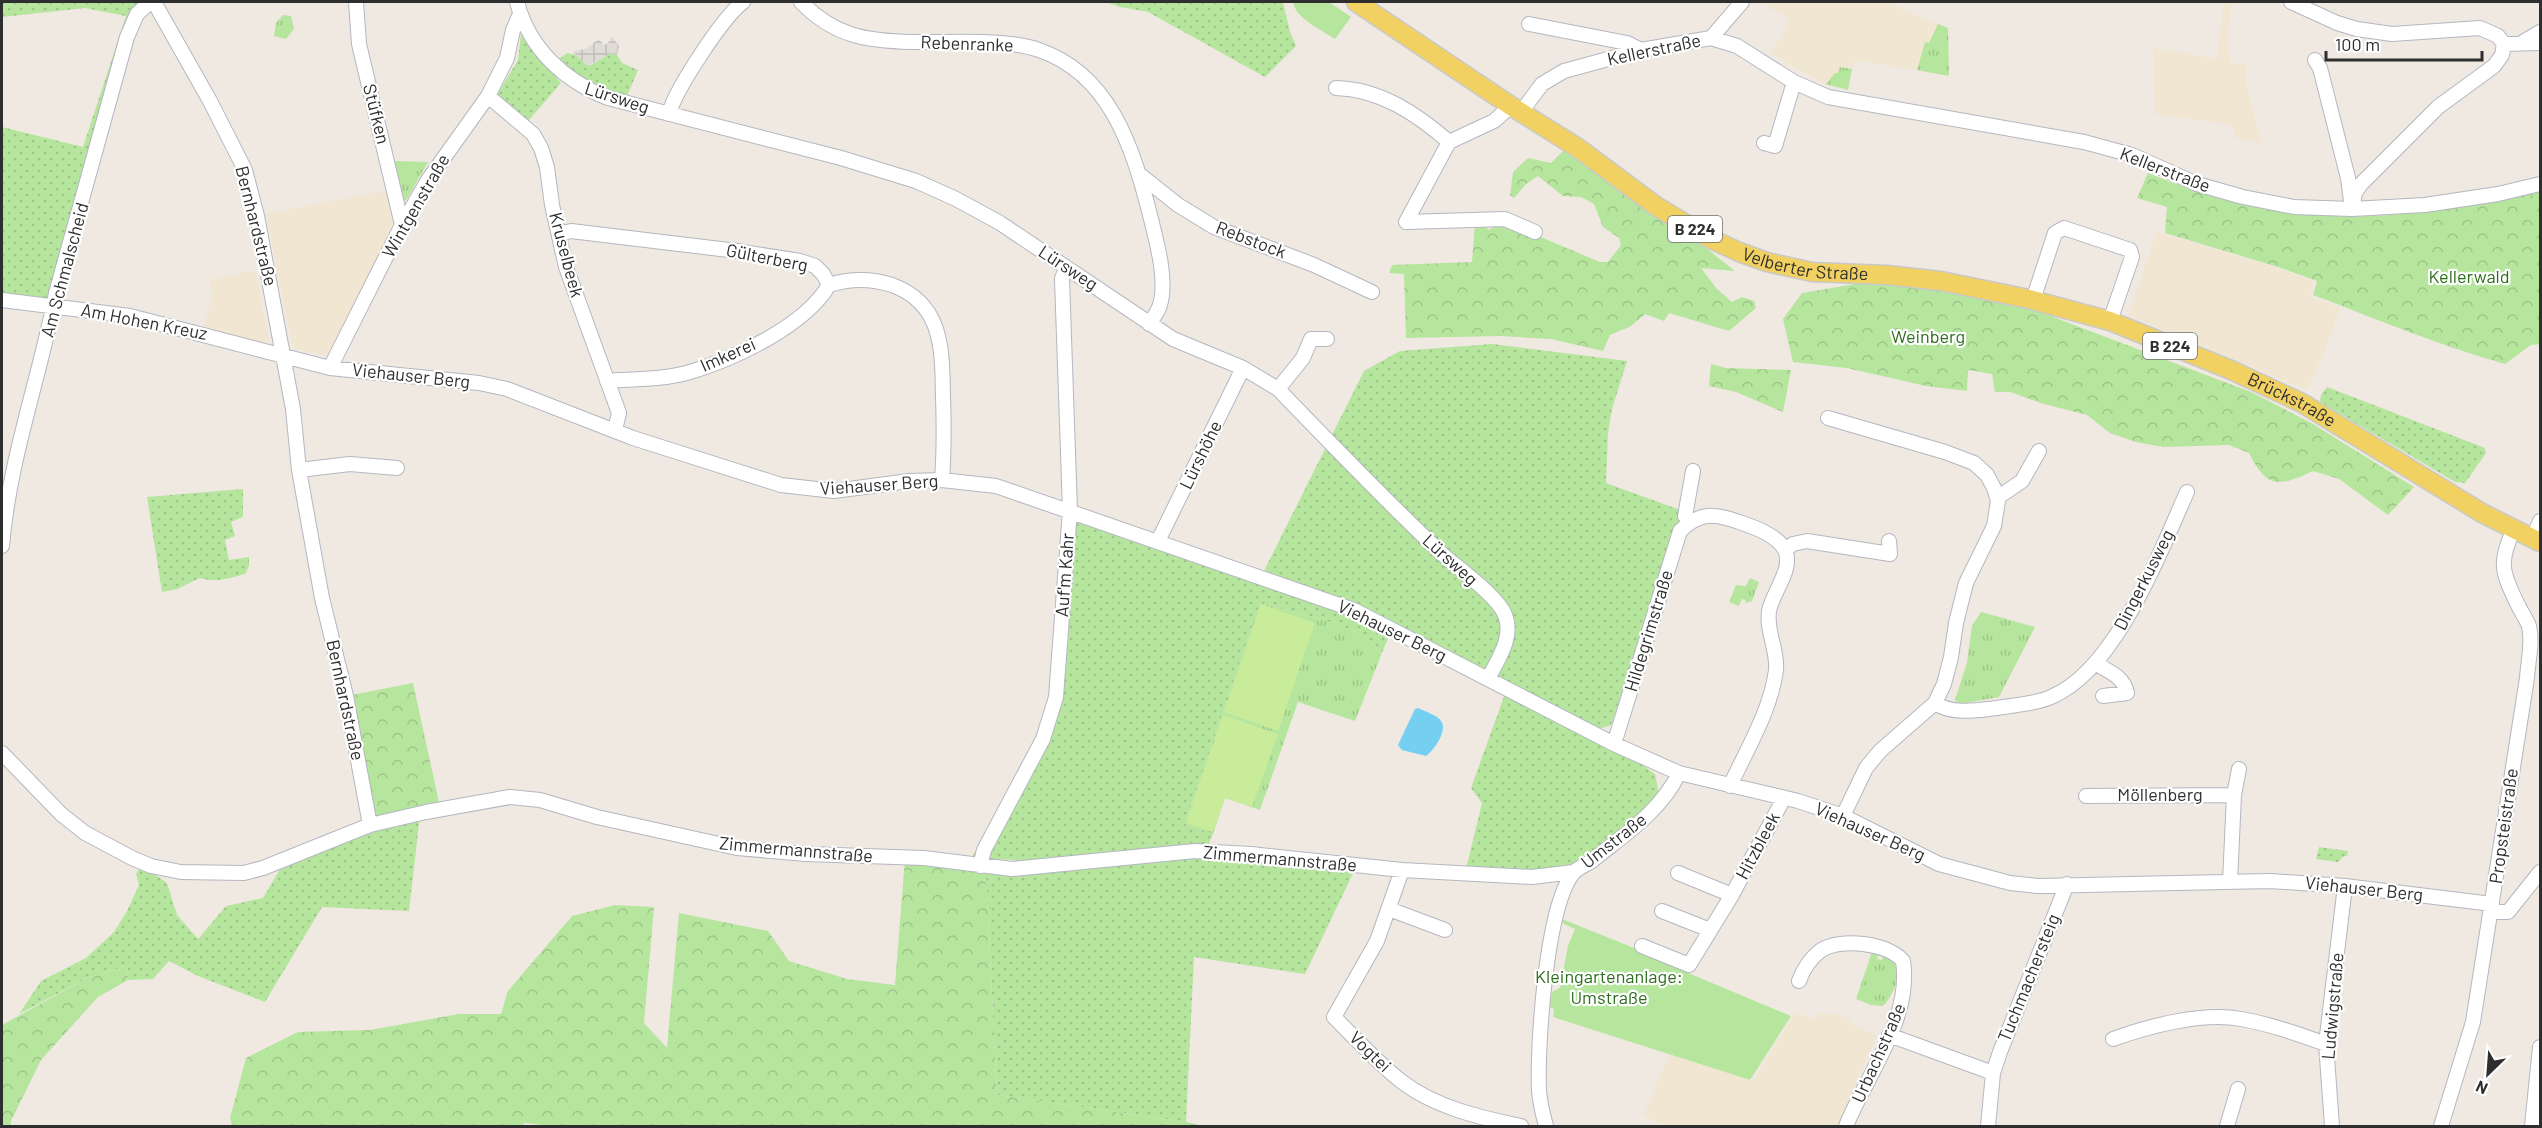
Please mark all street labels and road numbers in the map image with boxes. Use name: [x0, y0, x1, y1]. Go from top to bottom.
street label: Kellerstraße: [1605, 28, 1703, 70]
street label: Rebenranke: [920, 30, 1014, 56]
street label: Lürsweg: [582, 76, 652, 118]
street label: Stüfken: [359, 81, 395, 146]
street label: Kellerstraße: [2117, 142, 2214, 196]
street label: Wintgenstraße: [377, 150, 454, 261]
street label: Bernhardstraße: [231, 163, 283, 288]
street label: Am Schmalscheid: [35, 200, 93, 340]
street label: Kruselbeek: [545, 210, 589, 300]
street label: Rebstock: [1213, 216, 1290, 263]
road number: B 224: [1668, 216, 1722, 242]
street label: Gülterberg: [725, 238, 810, 276]
street label: Lürsweg: [1035, 240, 1102, 294]
street label: Velberter Straße: [1739, 242, 1869, 284]
street label: Am Hohen Kreuz: [79, 298, 209, 344]
street label: Imkerei: [696, 332, 759, 376]
road number: B 224: [2143, 333, 2197, 359]
street label: Viehauser Berg: [351, 358, 471, 392]
street label: Brückstraße: [2244, 367, 2340, 431]
street label: Lürshöhe: [1174, 417, 1226, 492]
street label: Viehauser Berg: [819, 469, 939, 499]
street label: Dingerkusweg: [2108, 526, 2178, 633]
street label: Lürsweg: [1419, 529, 1483, 590]
street label: Auf'm Kahr: [1050, 532, 1078, 618]
street label: Hildegrimstraße: [1619, 567, 1677, 694]
street label: Viehauser Berg: [1334, 594, 1451, 666]
street label: Bernhardstraße: [322, 637, 370, 762]
street label: Propsteistraße: [2484, 767, 2522, 885]
street label: Möllenberg: [2117, 783, 2203, 805]
street label: Viehauser Berg: [1812, 797, 1929, 865]
street label: Umstraße: [1576, 808, 1651, 873]
street label: Hitzbleek: [1730, 808, 1784, 883]
street label: Zimmermannstraße: [718, 831, 874, 867]
street label: Zimmermannstraße: [1202, 840, 1358, 876]
street label: Viehauser Berg: [2304, 871, 2424, 905]
street label: Tuchmachersteig: [1992, 910, 2064, 1045]
street label: Ludwigstraße: [2316, 952, 2348, 1060]
street label: Urbachstraße: [1846, 999, 1910, 1106]
street label: Vogtei: [1345, 1026, 1396, 1076]

